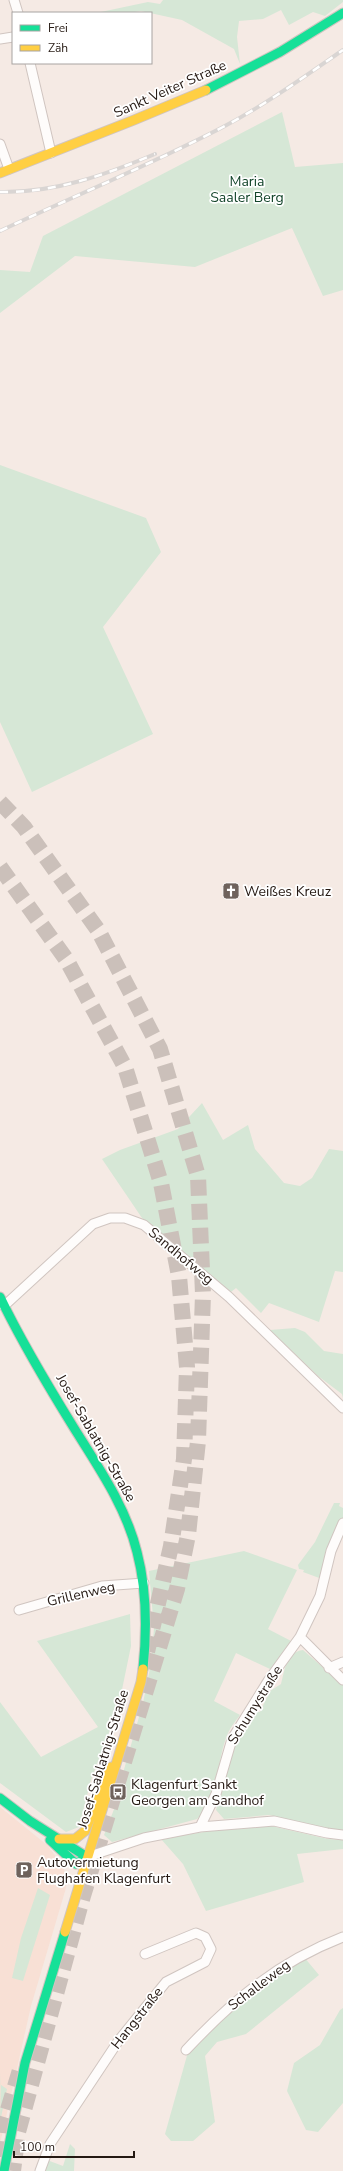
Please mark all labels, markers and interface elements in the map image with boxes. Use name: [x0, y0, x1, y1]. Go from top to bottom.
legend: [12, 12, 152, 64]
text: Frei: [48, 20, 68, 36]
text: Zäh: [48, 40, 68, 56]
street label: Sankt Veiter Straße: [111, 56, 229, 122]
park label: Maria Saaler Berg: [210, 172, 284, 207]
church icon: Weißes Kreuz: [221, 881, 241, 901]
place label: Weißes Kreuz: [244, 882, 332, 901]
street label: Sandhofweg: [144, 1223, 218, 1289]
street label: Josef-Sablatnig-Straße: [51, 1370, 140, 1505]
street label: Grillenweg: [45, 1577, 117, 1611]
street label: Schumystraße: [223, 1662, 287, 1748]
street label: Josef-Sablatnig-Straße: [73, 1687, 133, 1832]
place label: Klagenfurt Sankt Georgen am Sandhof: [131, 1775, 264, 1810]
bus stop icon: Klagenfurt Sankt Georgen am Sandhof: [108, 1782, 128, 1802]
place label: Autovermietung Flughafen Klagenfurt: [37, 1853, 171, 1888]
parking icon: Autovermietung Flughafen Klagenfurt: [14, 1860, 34, 1880]
street label: Schalleweg: [224, 1955, 294, 2015]
street label: Hangstraße: [107, 1983, 167, 2053]
scale bar: [14, 2133, 134, 2159]
text: 100 m: [20, 2139, 55, 2155]

